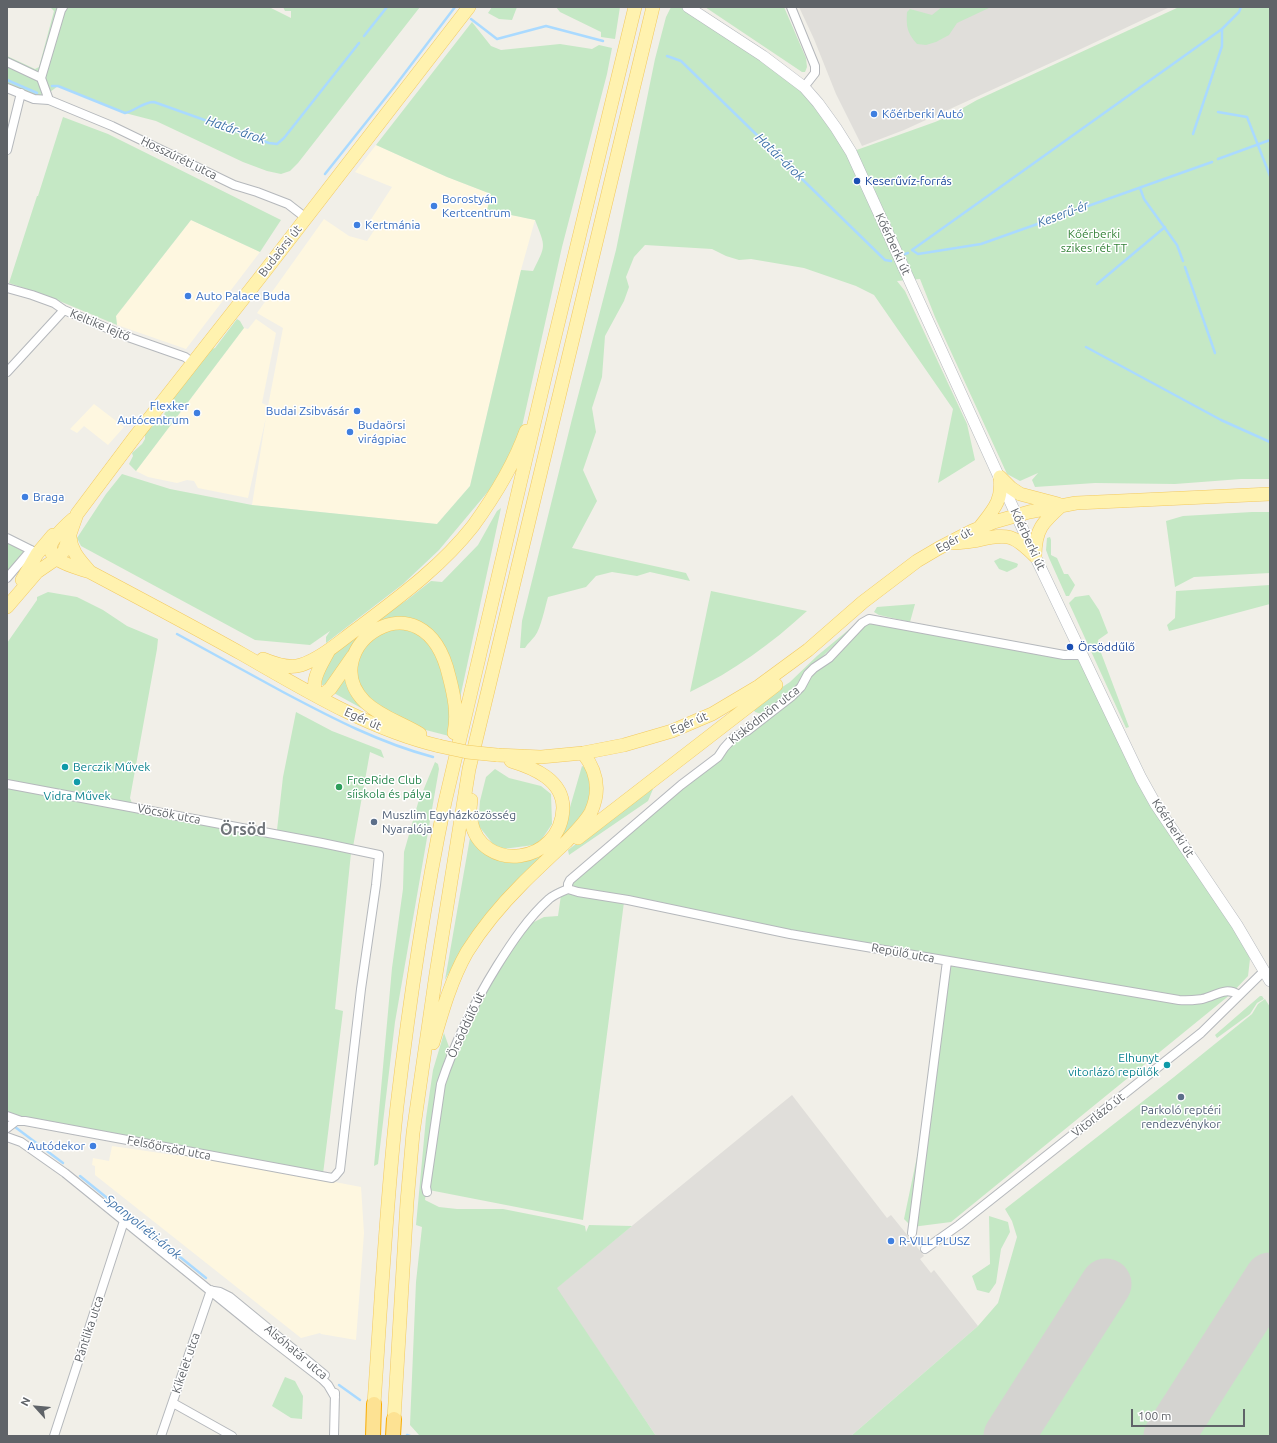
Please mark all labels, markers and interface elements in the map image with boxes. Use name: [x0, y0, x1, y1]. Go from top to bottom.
place label: Kőérberki Autó: [882, 107, 964, 121]
marker: Kőérberki Autó: [869, 109, 879, 119]
water label: Határ-árok: [204, 112, 268, 148]
water label: Határ-árok: [752, 130, 808, 184]
street label: Hosszúréti utca: [139, 133, 219, 183]
place label: Keserűvíz-forrás: [865, 174, 952, 188]
marker: Keserűvíz-forrás: [852, 176, 862, 186]
place label: Borostyán Kertcentrum: [442, 192, 511, 220]
water label: Keserű-ér: [1035, 198, 1091, 230]
marker: Borostyán Kertcentrum: [429, 201, 439, 211]
street label: Kőérberki út: [872, 211, 914, 277]
place label: Kertmánia: [365, 218, 420, 232]
marker: Kertmánia: [352, 220, 362, 230]
street label: Budaörsi út: [255, 222, 305, 280]
park label: Kőérberki szikes rét TT: [1061, 227, 1127, 255]
place label: Auto Palace Buda: [196, 289, 290, 303]
marker: Auto Palace Buda: [183, 291, 193, 301]
street label: Keltike lejtő: [68, 306, 132, 344]
place label: Flexker Autócentrum: [117, 399, 189, 427]
place label: Budai Zsibvásár: [266, 404, 349, 418]
marker: Budai Zsibvásár: [352, 406, 362, 416]
marker: Flexker Autócentrum: [192, 408, 202, 418]
place label: Budaörsi virágpiac: [358, 418, 406, 446]
marker: Budaörsi virágpiac: [345, 427, 355, 437]
place label: Braga: [33, 490, 64, 504]
marker: Braga: [20, 492, 30, 502]
street label: Kőérberki út: [1007, 506, 1049, 572]
street label: Egér út: [933, 524, 975, 556]
place label: Örsöddűlő: [1078, 640, 1135, 654]
marker: Örsöddűlő: [1065, 642, 1075, 652]
street label: Kisködmön utca: [726, 683, 802, 747]
street label: Egér út: [342, 704, 384, 734]
street label: Egér út: [668, 709, 710, 737]
place label: Berczik Művek: [73, 760, 150, 774]
marker: Berczik Művek: [60, 762, 70, 772]
place label: FreeRide Club síiskola és pálya: [347, 773, 431, 801]
marker: Vidra Művek: [72, 777, 82, 787]
marker: FreeRide Club síiskola és pálya: [334, 782, 344, 792]
place label: Vidra Művek: [43, 789, 111, 803]
street label: Kőérberki út: [1149, 796, 1197, 860]
street label: Vöcsök utca: [136, 801, 202, 827]
place label: Muszlim Egyházközösség Nyaralója: [382, 808, 516, 836]
marker: Muszlim Egyházközösség Nyaralója: [369, 817, 379, 827]
district label: Örsöd: [220, 820, 266, 840]
street label: Repülő utca: [870, 940, 936, 966]
street label: Örsöddűlő út: [444, 990, 488, 1060]
place label: Elhunyt vitorlázó repülők: [1068, 1051, 1159, 1079]
marker: Elhunyt vitorlázó repülők: [1162, 1060, 1172, 1070]
street label: Vitorlázó út: [1069, 1090, 1127, 1140]
marker: Parkoló reptéri rendezvénykor: [1176, 1092, 1186, 1102]
place label: Parkoló reptéri rendezvénykor: [1141, 1103, 1221, 1131]
street label: Felsőörsöd utca: [126, 1133, 212, 1163]
place label: Autódekor: [28, 1139, 85, 1153]
marker: Autódekor: [88, 1141, 98, 1151]
water label: Spanyolréti-árok: [102, 1191, 184, 1263]
place label: R-VILL PLUSZ: [899, 1234, 970, 1248]
marker: R-VILL PLUSZ: [886, 1236, 896, 1246]
street label: Pántlika utca: [71, 1294, 107, 1364]
street label: Alsóhatár utca: [262, 1322, 330, 1382]
street label: Kikelet utca: [169, 1331, 203, 1395]
north arrow: [16, 1387, 56, 1427]
text: N: [18, 1395, 33, 1408]
scale bar: [1133, 1401, 1247, 1427]
text: 100 m: [1138, 1409, 1171, 1422]

